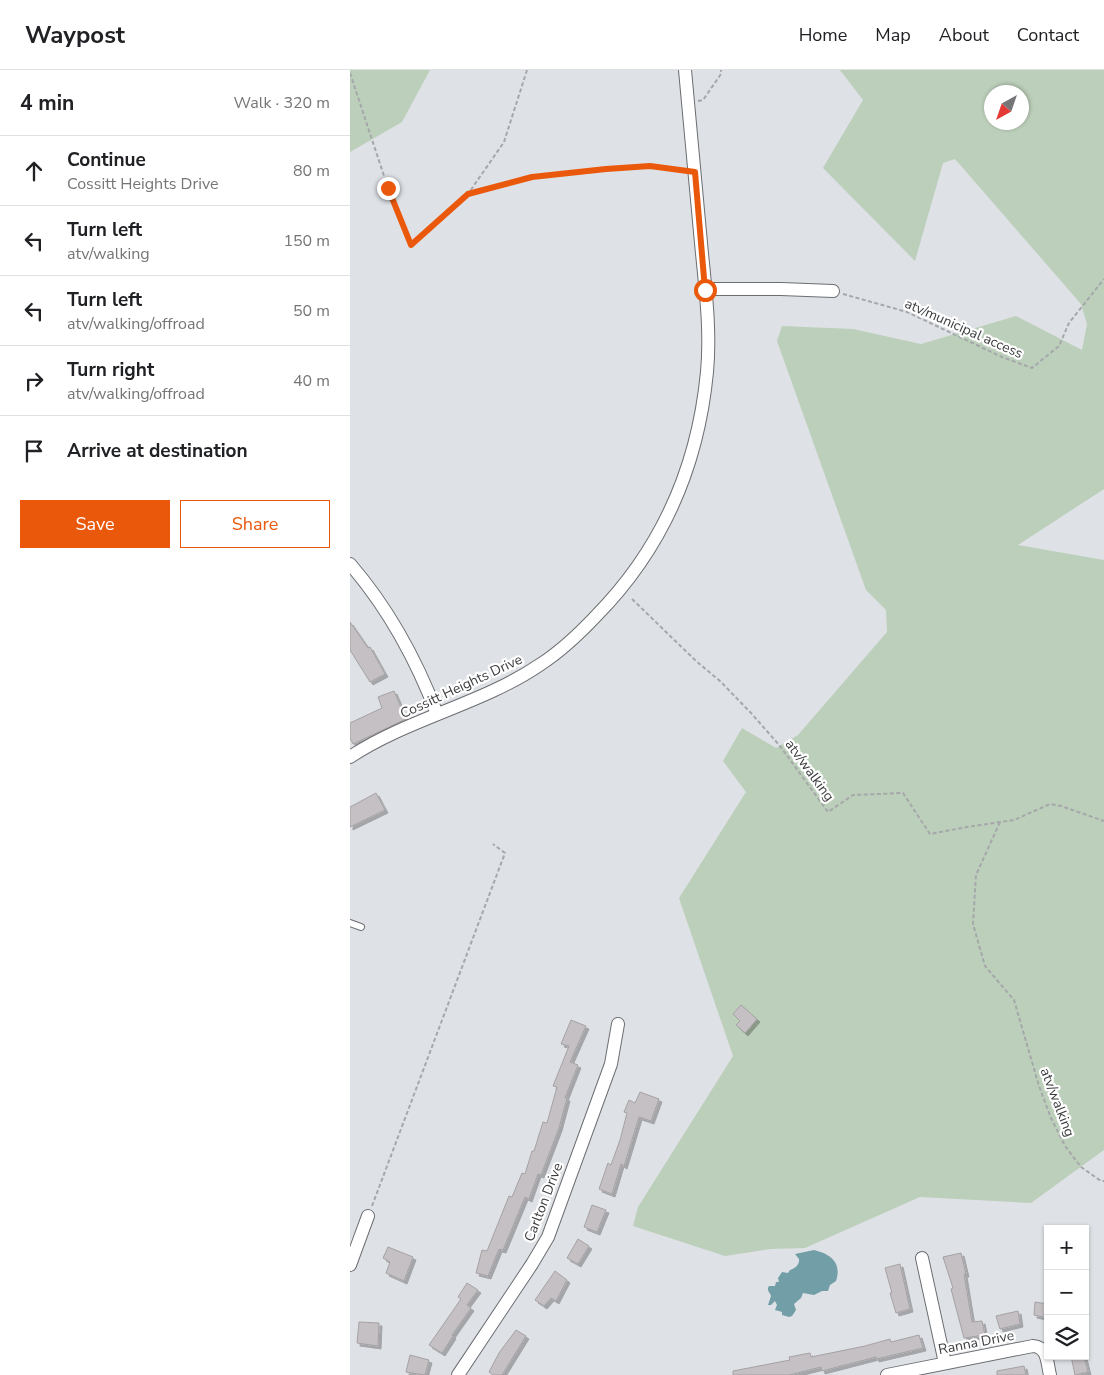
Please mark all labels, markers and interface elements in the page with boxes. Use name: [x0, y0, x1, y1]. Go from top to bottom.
text: Waypost: [25, 19, 125, 51]
text: Home: [799, 23, 847, 47]
text: Map: [875, 23, 911, 47]
text: About: [939, 23, 989, 47]
text: Contact: [1017, 23, 1079, 47]
north arrow: [984, 85, 1029, 130]
text: 4 min: [20, 89, 74, 117]
text: Walk · 320 m: [234, 92, 330, 114]
text: Continue: [67, 147, 146, 173]
icon: ahead: [20, 157, 48, 185]
text: 80 m: [293, 160, 330, 182]
text: Cossitt Heights Drive: [67, 173, 219, 195]
route end: [377, 177, 400, 200]
text: Turn left: [67, 217, 142, 243]
icon: left: [20, 227, 48, 255]
text: 150 m: [283, 230, 330, 252]
text: atv/walking: [67, 243, 150, 265]
route start: [694, 279, 717, 302]
text: Turn left: [67, 287, 142, 313]
street label: atv/municipal access: [902, 294, 1026, 363]
icon: left: [20, 297, 48, 325]
text: 50 m: [293, 300, 330, 322]
text: atv/walking/offroad: [67, 313, 205, 335]
text: Turn right: [67, 357, 154, 383]
icon: right: [20, 367, 48, 395]
text: 40 m: [293, 370, 330, 392]
text: atv/walking/offroad: [67, 383, 205, 405]
icon: arrive: [20, 437, 48, 465]
text: Arrive at destination: [67, 438, 248, 464]
button: Save: [20, 500, 170, 548]
button: Share: [180, 500, 330, 548]
street label: Cossitt Heights Drive: [397, 650, 525, 723]
street label: atv/walking: [781, 735, 839, 805]
street label: atv/walking: [1036, 1065, 1079, 1139]
street label: Carlton Drive: [520, 1160, 567, 1244]
map controls: [1044, 1225, 1089, 1360]
button: +: [1044, 1225, 1089, 1270]
button: −: [1044, 1270, 1089, 1315]
button: layers: [1044, 1315, 1089, 1360]
street label: Ranna Drive: [937, 1326, 1016, 1359]

